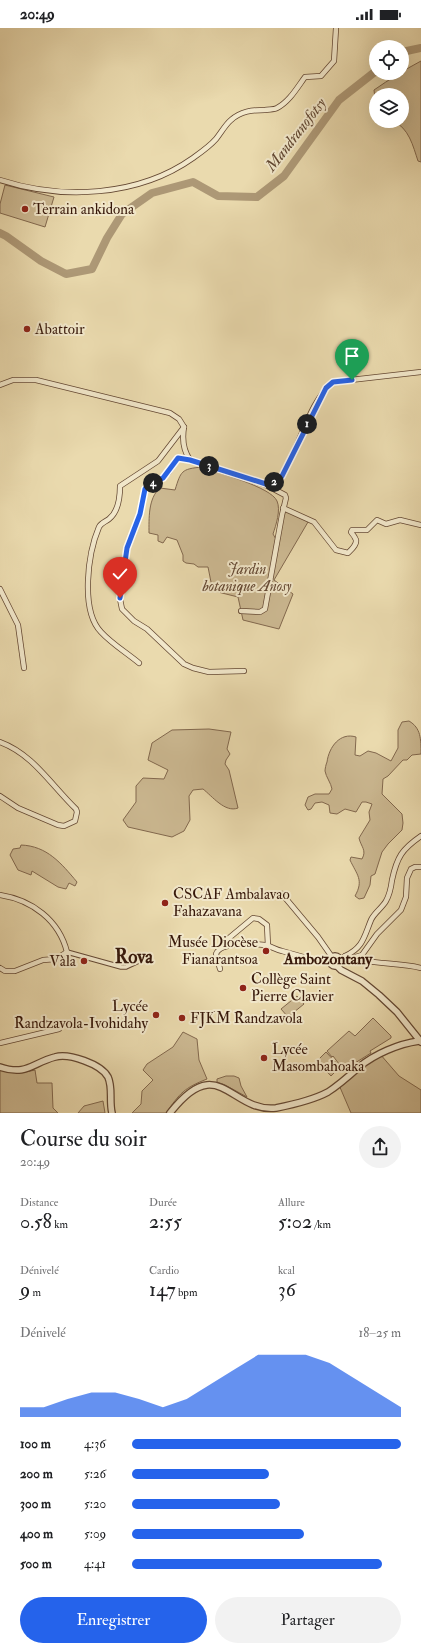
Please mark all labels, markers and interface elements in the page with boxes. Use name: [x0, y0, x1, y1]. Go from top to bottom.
text: 20:49: [20, 5, 55, 24]
map controls: [369, 40, 409, 128]
button: locate: [369, 40, 409, 80]
button: layers: [369, 88, 409, 128]
water label: Mandranofotsy: [260, 93, 331, 176]
place label: Terrain ankidona: [33, 200, 135, 219]
marker: Terrain ankidona: [20, 204, 30, 214]
place label: Abattoir: [34, 320, 85, 339]
marker: Abattoir: [22, 324, 32, 334]
pin: [335, 339, 369, 380]
icon: arrive: [341, 345, 363, 367]
pin: 1: [297, 414, 317, 434]
text: 1: [305, 417, 309, 430]
pin: 3: [199, 456, 219, 476]
text: 3: [207, 459, 211, 472]
pin: 2: [264, 472, 284, 492]
pin: 4: [143, 473, 163, 493]
text: 2: [271, 475, 277, 488]
text: 4: [150, 476, 156, 489]
pin: [103, 557, 137, 598]
park label: Jardin botanique Anosy: [202, 560, 292, 596]
icon: check: [109, 563, 131, 585]
place label: CSCAF Ambalavao Fahazavana: [173, 885, 290, 921]
marker: CSCAF Ambalavao Fahazavana: [160, 898, 170, 908]
place label: Musée Diocèse Fianarantsoa: [168, 933, 259, 969]
district label: Rova: [115, 945, 154, 969]
marker: Musée Diocèse Fianarantsoa: [261, 946, 271, 956]
district label: Ambozontany: [283, 949, 373, 970]
place label: Vàla: [49, 952, 77, 971]
marker: Vàla: [79, 956, 89, 966]
place label: Collège Saint Pierre Clavier: [251, 970, 334, 1006]
marker: Collège Saint Pierre Clavier: [238, 983, 248, 993]
place label: Lycée Randzavola-Ivohidahy: [14, 997, 148, 1033]
place label: FJKM Randzavola: [190, 1009, 303, 1029]
marker: Lycée Randzavola-Ivohidahy: [151, 1010, 161, 1020]
marker: FJKM Randzavola: [177, 1013, 187, 1023]
place label: Lycée Masombahoaka: [272, 1040, 365, 1076]
marker: Lycée Masombahoaka: [259, 1053, 269, 1063]
text: Course du soir: [20, 1125, 147, 1153]
button: share: [359, 1126, 401, 1168]
text: 20:49: [20, 1154, 50, 1170]
text: Distance: [20, 1196, 58, 1209]
text: Durée: [149, 1196, 177, 1209]
text: Allure: [278, 1196, 305, 1209]
text: 0.58: [20, 1209, 52, 1234]
text: 2:55: [149, 1209, 182, 1234]
text: 5:02: [278, 1209, 312, 1234]
text: km: [52, 1218, 68, 1231]
text: /km: [312, 1218, 331, 1231]
text: Dénivelé: [20, 1264, 59, 1277]
text: Cardio: [149, 1264, 179, 1277]
text: kcal: [278, 1264, 295, 1277]
text: 9: [20, 1277, 30, 1302]
text: 147: [149, 1277, 176, 1302]
text: 36: [278, 1277, 296, 1302]
text: m: [30, 1286, 41, 1299]
text: bpm: [176, 1286, 197, 1299]
text: Dénivelé: [20, 1325, 66, 1341]
text: 18–25 m: [359, 1325, 401, 1341]
text: 100 m: [20, 1436, 51, 1452]
text: 4:36: [84, 1436, 106, 1452]
text: 200 m: [20, 1466, 53, 1482]
text: 5:26: [84, 1466, 106, 1482]
text: 300 m: [20, 1496, 51, 1512]
text: 5:20: [84, 1496, 106, 1512]
text: 400 m: [20, 1526, 53, 1542]
text: 5:09: [84, 1526, 106, 1542]
text: 500 m: [20, 1556, 52, 1572]
text: 4:41: [84, 1556, 106, 1572]
button: Enregistrer: [20, 1597, 207, 1643]
button: Partager: [215, 1597, 401, 1643]

